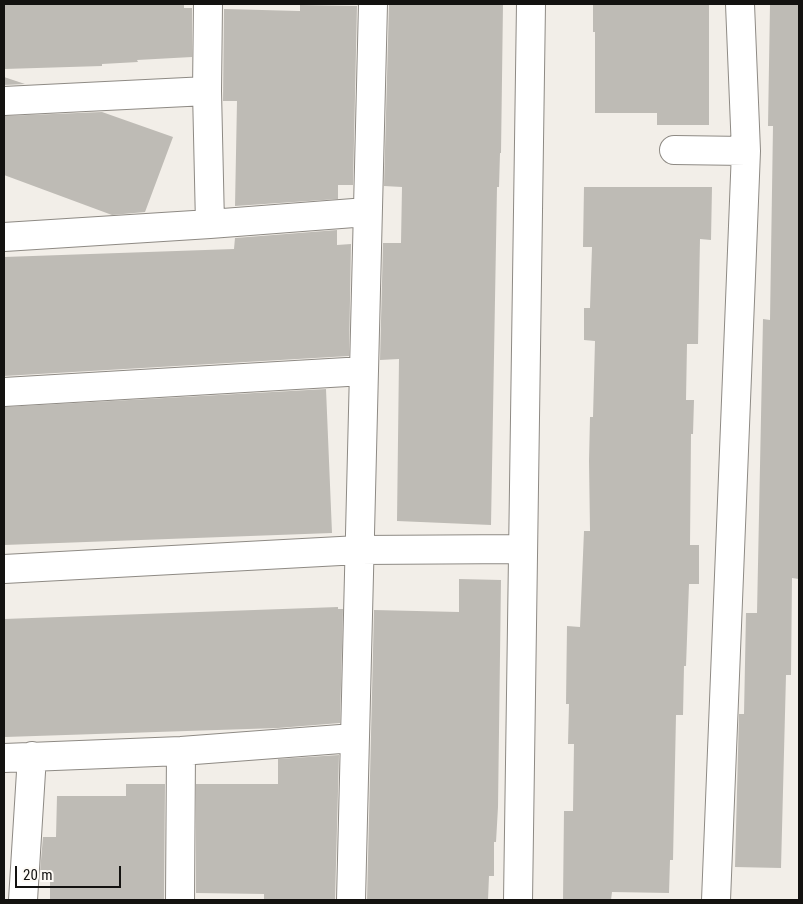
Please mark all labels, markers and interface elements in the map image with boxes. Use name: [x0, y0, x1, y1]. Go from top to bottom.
scale bar: [18, 856, 124, 888]
text: 20 m: [23, 866, 53, 884]

